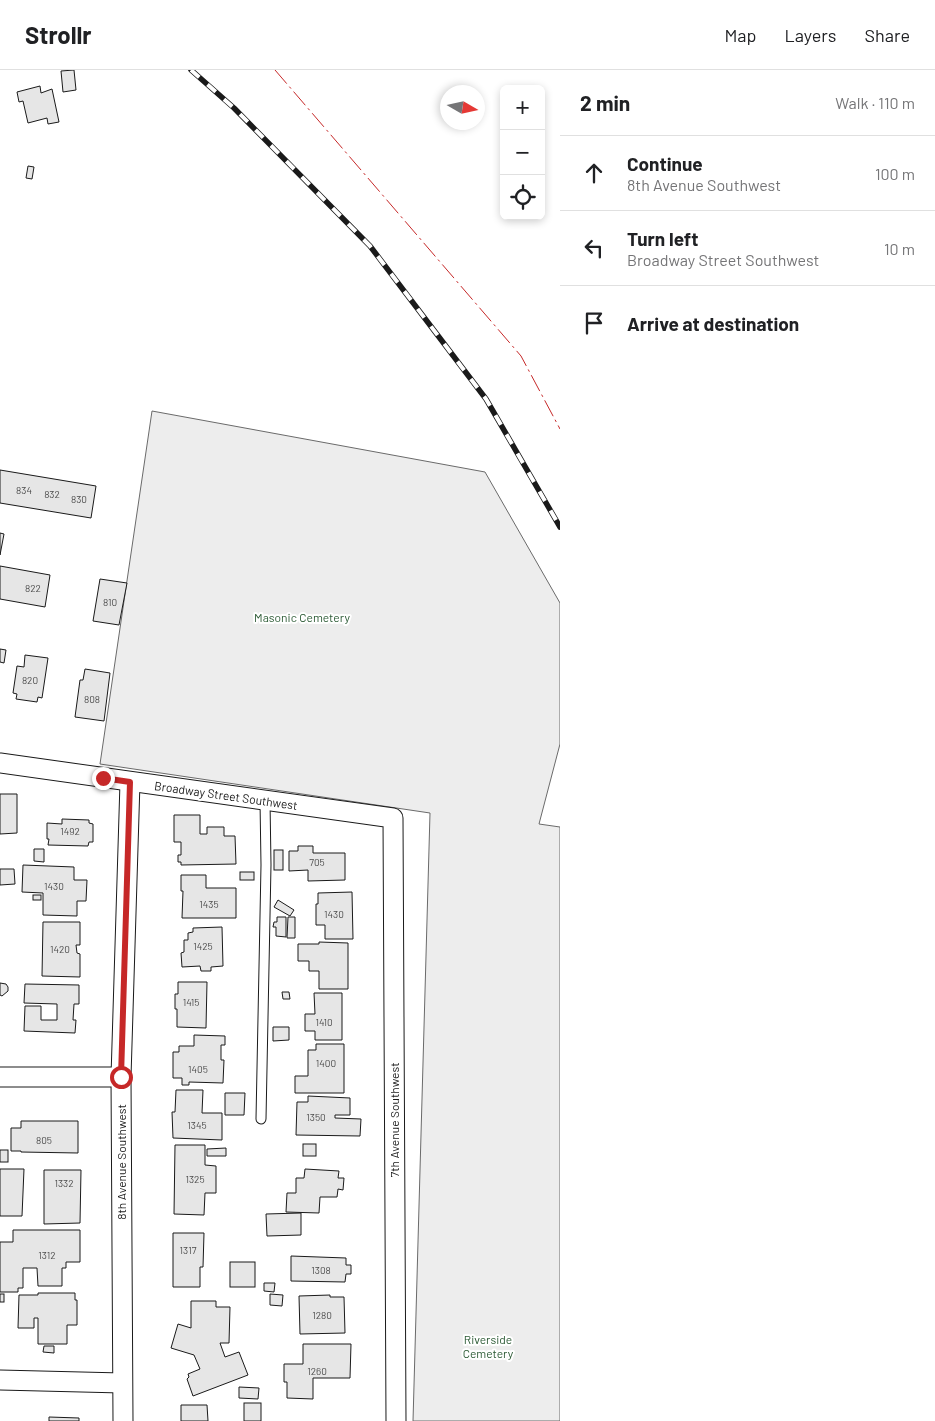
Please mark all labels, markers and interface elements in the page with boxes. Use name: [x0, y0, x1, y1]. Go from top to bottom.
text: Strollr: [25, 20, 92, 49]
text: Map: [724, 24, 756, 46]
text: Layers: [784, 24, 837, 46]
text: Share: [865, 24, 910, 46]
north arrow: [440, 85, 485, 130]
map controls: [500, 85, 545, 220]
button: +: [500, 85, 545, 130]
text: 2 min: [580, 90, 630, 115]
text: Walk · 110 m: [835, 93, 915, 112]
button: −: [500, 130, 545, 175]
text: Continue: [627, 152, 703, 175]
icon: ahead: [580, 159, 608, 187]
text: 100 m: [875, 164, 915, 183]
button: locate: [500, 175, 545, 220]
text: 8th Avenue Southwest: [627, 175, 781, 194]
text: Turn left: [627, 227, 698, 250]
icon: left: [580, 234, 608, 262]
text: 10 m: [884, 239, 915, 258]
text: Broadway Street Southwest: [627, 250, 819, 269]
icon: arrive: [580, 309, 608, 337]
text: Arrive at destination: [627, 312, 799, 335]
house number: 834: [16, 484, 32, 496]
house number: 832: [44, 488, 60, 500]
house number: 830: [71, 493, 87, 505]
house number: 822: [25, 582, 41, 594]
house number: 810: [103, 596, 117, 608]
park label: Masonic Cemetery: [254, 610, 350, 624]
house number: 820: [22, 674, 38, 686]
house number: 808: [84, 693, 100, 705]
route end: [92, 767, 115, 790]
street label: Broadway Street Southwest: [154, 778, 298, 812]
house number: 1492: [60, 825, 80, 837]
house number: 705: [309, 856, 325, 868]
house number: 1430: [44, 880, 64, 892]
house number: 1435: [199, 898, 219, 910]
house number: 1430: [324, 908, 344, 920]
house number: 1425: [193, 940, 213, 952]
house number: 1420: [50, 943, 70, 955]
house number: 1415: [183, 996, 199, 1008]
house number: 1410: [315, 1016, 333, 1028]
house number: 1400: [316, 1057, 336, 1069]
street label: 7th Avenue Southwest: [387, 1062, 401, 1178]
house number: 1405: [188, 1063, 208, 1075]
route start: [110, 1066, 133, 1089]
street label: 8th Avenue Southwest: [114, 1104, 128, 1220]
house number: 1350: [306, 1111, 326, 1123]
house number: 1345: [187, 1119, 207, 1131]
house number: 805: [36, 1134, 52, 1146]
house number: 1325: [185, 1173, 205, 1185]
house number: 1332: [54, 1177, 74, 1189]
house number: 1317: [180, 1244, 197, 1256]
house number: 1312: [38, 1249, 56, 1261]
house number: 1308: [311, 1264, 331, 1276]
house number: 1280: [312, 1309, 332, 1321]
park label: Riverside Cemetery: [463, 1332, 514, 1360]
house number: 1260: [307, 1365, 327, 1377]

